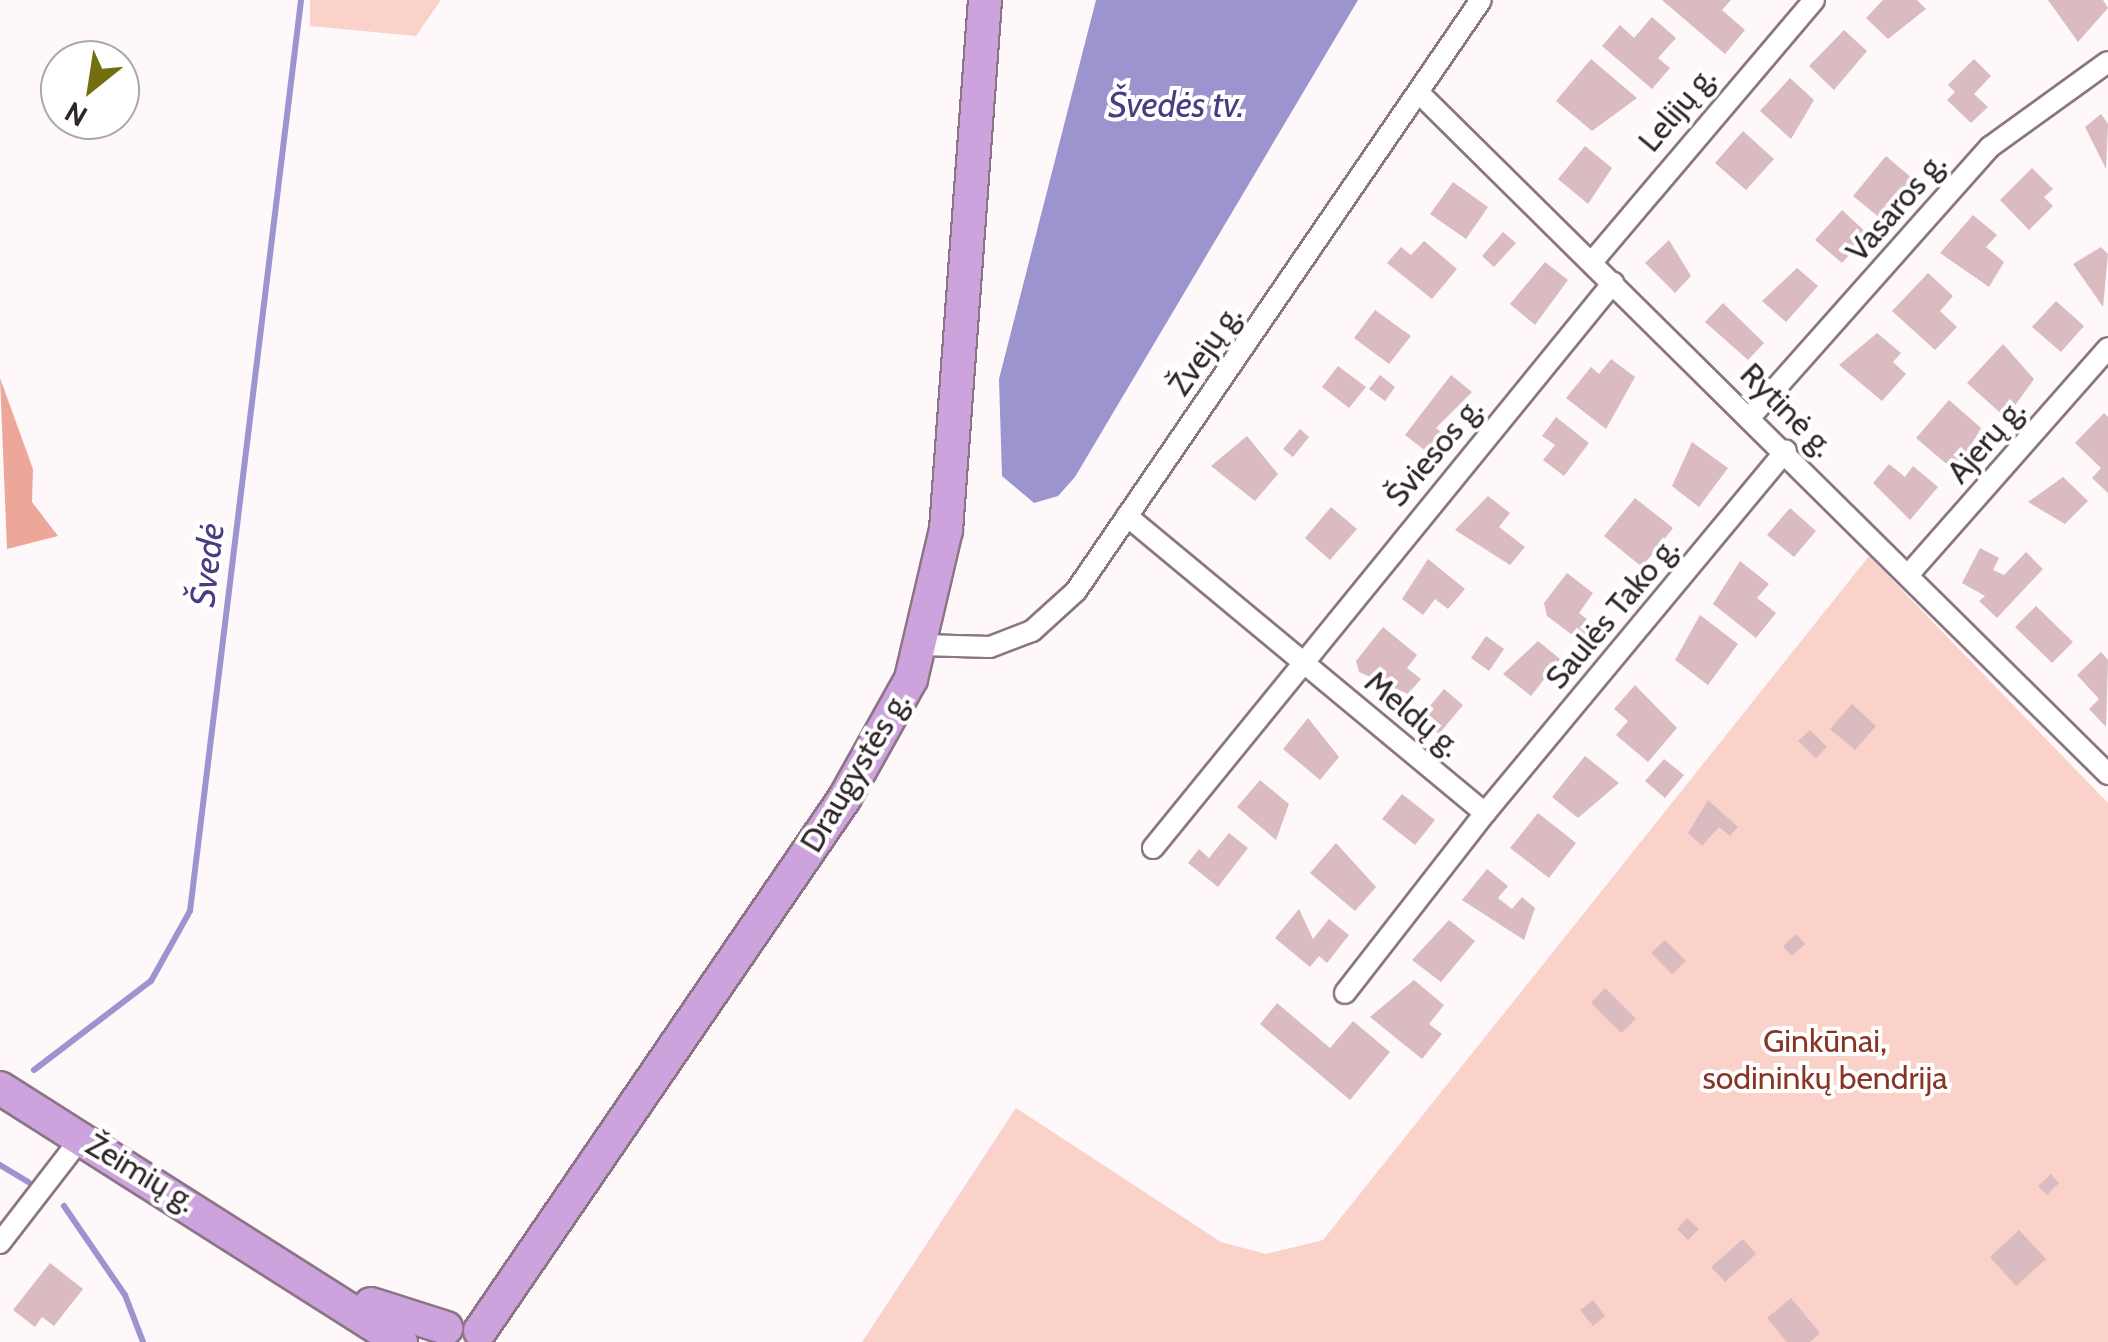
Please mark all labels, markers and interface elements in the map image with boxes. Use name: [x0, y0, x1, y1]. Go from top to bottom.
north arrow: [40, 40, 140, 140]
street label: Lelijų g.: [1630, 58, 1724, 160]
water label: Švedės tv.: [1108, 84, 1244, 126]
text: N: [59, 95, 93, 134]
street label: Vasaros g.: [1838, 144, 1954, 270]
street label: Žvejų g.: [1160, 297, 1250, 403]
street label: Rytinė g.: [1732, 355, 1842, 465]
street label: Šviesos g.: [1377, 389, 1491, 515]
street label: Ajerų g.: [1939, 391, 2033, 491]
water label: Švedė: [181, 521, 233, 609]
street label: Saulės Tako g.: [1537, 529, 1687, 697]
street label: Meldų g.: [1357, 663, 1469, 765]
street label: Draugystės g.: [792, 685, 918, 859]
park label: Ginkūnai, sodininkų bendrija: [1702, 1023, 1948, 1098]
street label: Žeimių g.: [79, 1125, 203, 1221]

